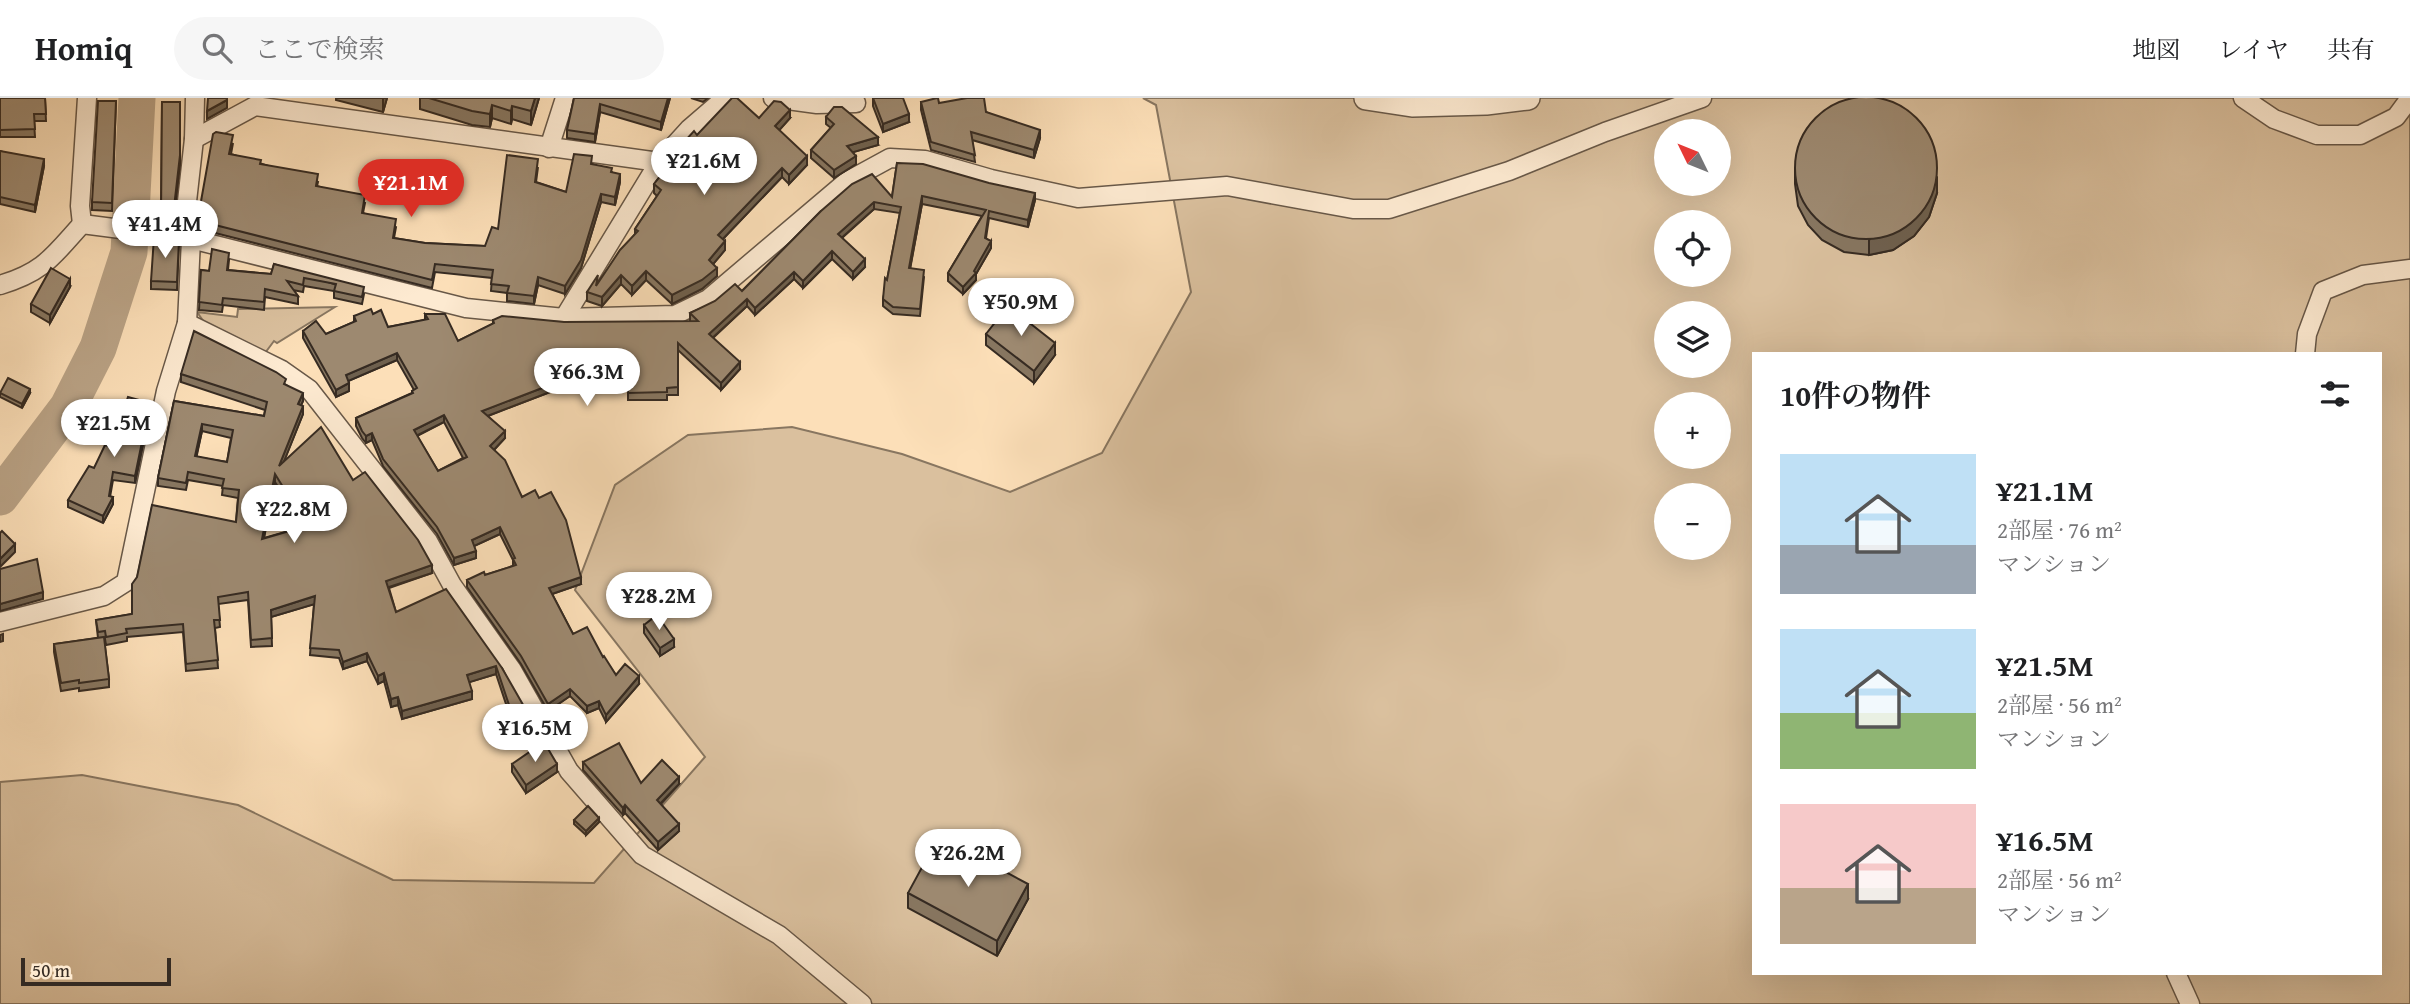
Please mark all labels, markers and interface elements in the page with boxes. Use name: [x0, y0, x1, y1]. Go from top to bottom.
search box: [174, 17, 664, 80]
text: Homiq: [35, 24, 132, 72]
icon: search: [198, 29, 236, 67]
text: ここで検索: [254, 29, 384, 68]
text: 地図: [2132, 32, 2180, 67]
text: レイヤ: [2218, 32, 2289, 67]
text: 共有: [2327, 32, 2375, 67]
north arrow: [1654, 119, 1731, 196]
map controls: [1654, 119, 1731, 560]
pin: ¥21.6M: [647, 138, 761, 197]
text: ¥21.6M: [667, 143, 741, 176]
pin: ¥21.1M: [354, 159, 468, 219]
text: ¥21.1M: [374, 165, 448, 198]
pin: ¥41.4M: [108, 200, 222, 260]
text: ¥41.4M: [128, 206, 202, 239]
button: locate: [1654, 210, 1731, 287]
pin: ¥50.9M: [964, 278, 1078, 338]
text: ¥50.9M: [984, 284, 1058, 317]
button: layers: [1654, 301, 1731, 378]
pin: ¥66.3M: [530, 348, 644, 408]
text: ¥66.3M: [550, 354, 624, 387]
text: 10件の物件: [1780, 373, 1931, 417]
icon: filters: [2316, 375, 2354, 413]
button: +: [1654, 392, 1731, 469]
pin: ¥21.5M: [57, 400, 171, 459]
text: ¥21.5M: [77, 405, 151, 438]
text: ¥21.1M: [1997, 468, 2093, 512]
icon: home: [1836, 482, 1920, 566]
button: −: [1654, 483, 1731, 560]
pin: ¥22.8M: [237, 486, 351, 545]
text: ¥22.8M: [257, 491, 331, 524]
text: 2部屋 · 76 m²: [1997, 513, 2122, 546]
text: マンション: [1997, 547, 2111, 580]
pin: ¥28.2M: [602, 573, 716, 632]
text: ¥28.2M: [622, 578, 696, 611]
text: ¥21.5M: [1997, 643, 2093, 687]
icon: home: [1836, 657, 1920, 741]
text: 2部屋 · 56 m²: [1997, 688, 2122, 721]
pin: ¥16.5M: [478, 704, 592, 764]
text: ¥16.5M: [498, 710, 572, 743]
text: マンション: [1997, 722, 2111, 755]
text: ¥16.5M: [1997, 818, 2093, 862]
pin: ¥26.2M: [911, 830, 1025, 889]
icon: home: [1836, 832, 1920, 916]
text: ¥26.2M: [931, 835, 1005, 868]
text: 2部屋 · 56 m²: [1997, 863, 2122, 896]
text: マンション: [1997, 897, 2111, 930]
scale bar: [21, 955, 172, 987]
text: 50 m: [32, 956, 70, 984]

